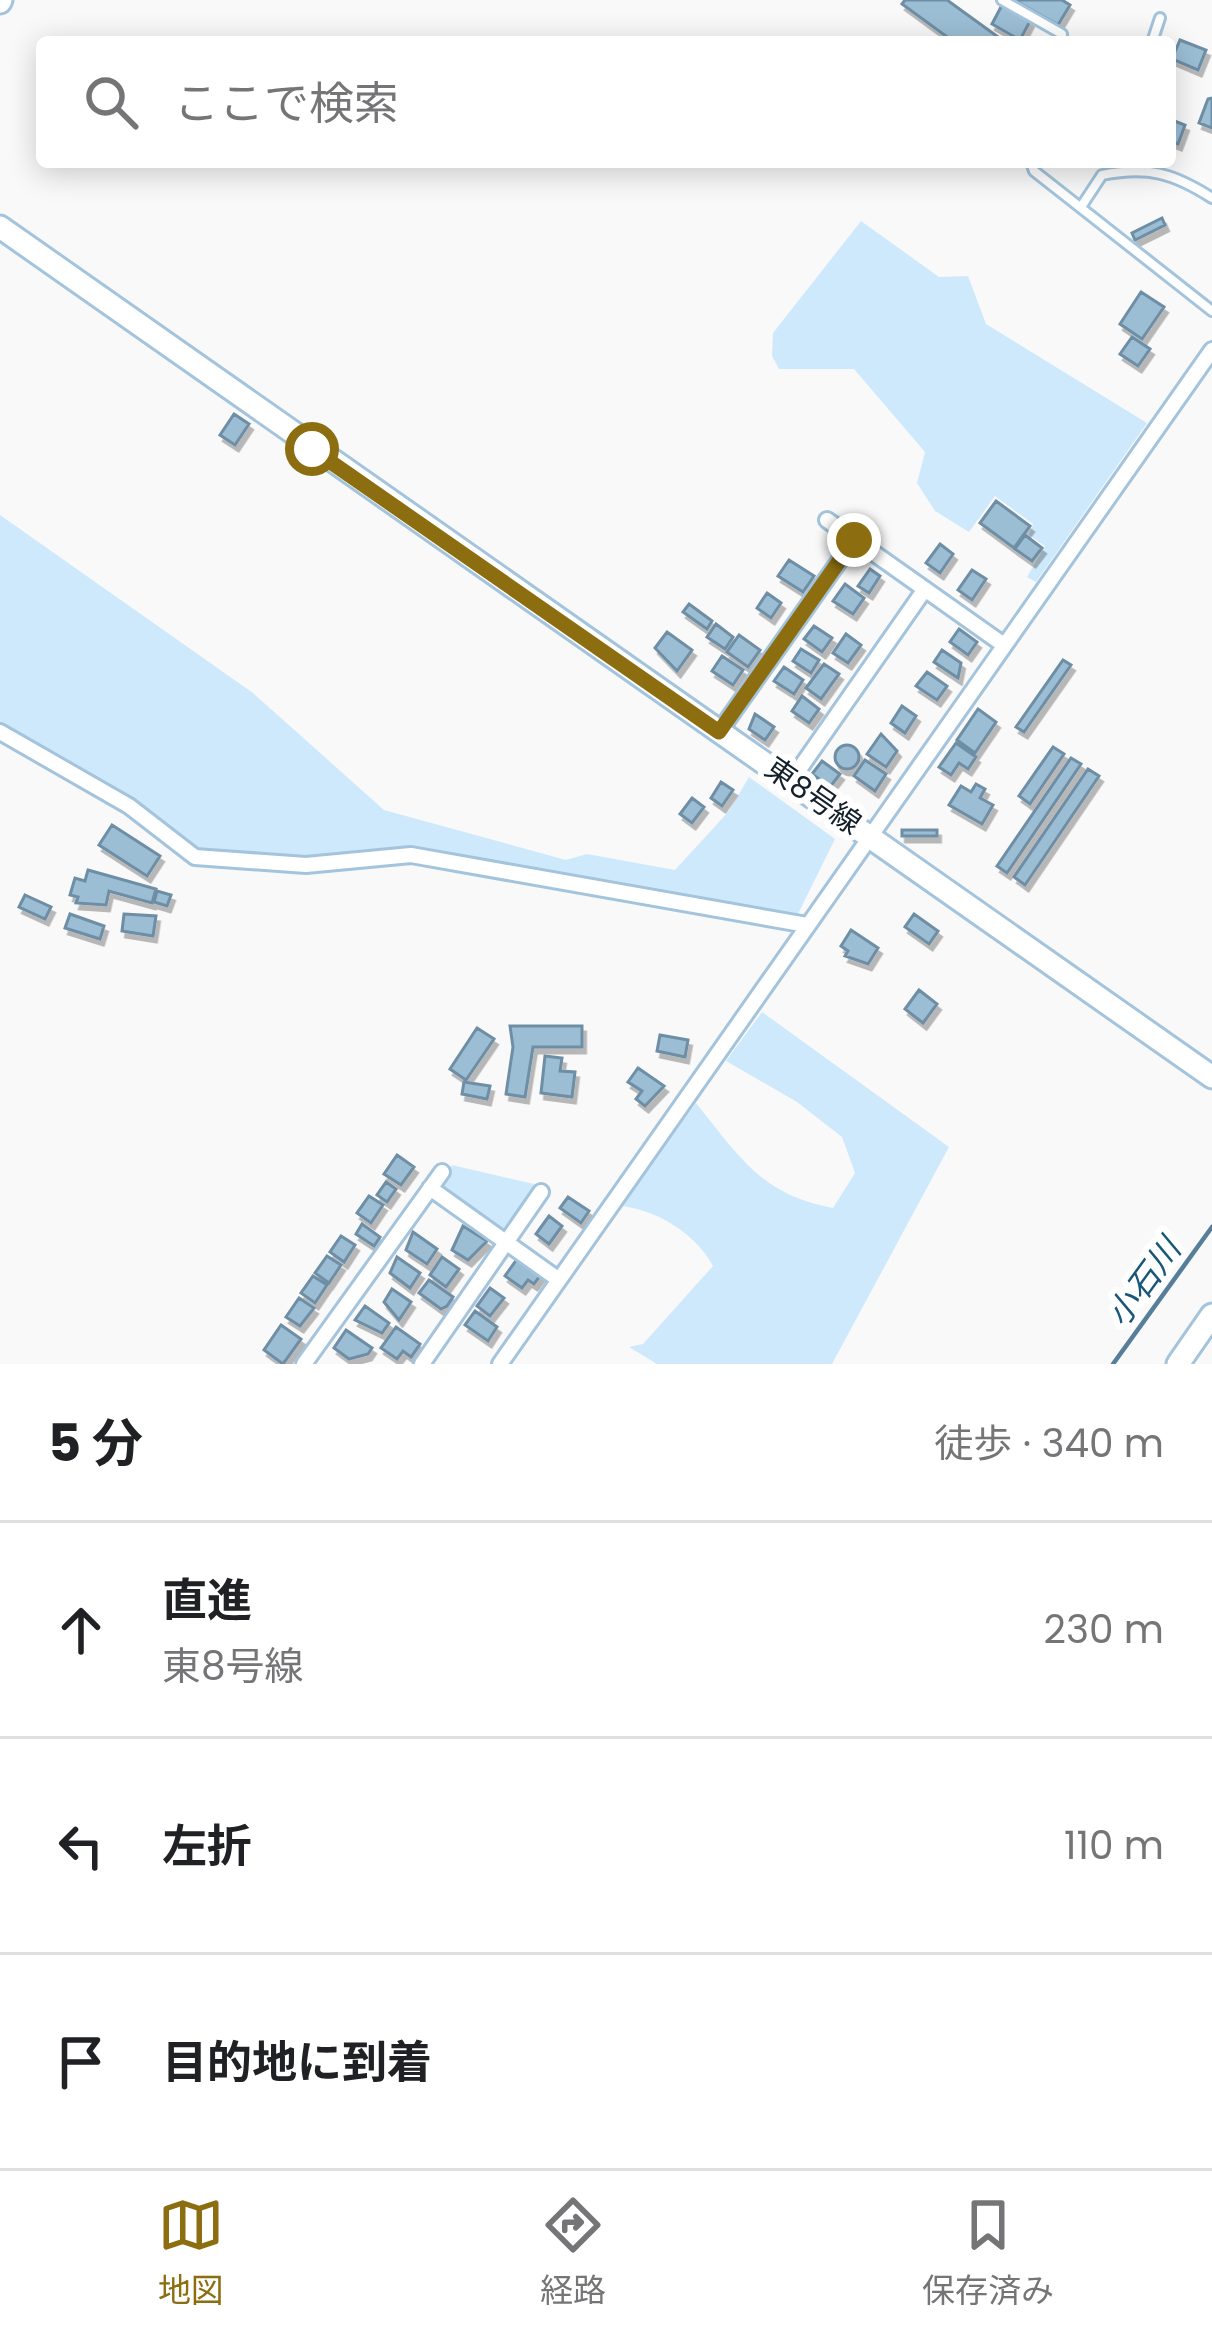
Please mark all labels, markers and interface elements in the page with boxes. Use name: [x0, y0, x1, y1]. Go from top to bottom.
search box: [36, 36, 1176, 168]
icon: search: [78, 69, 144, 135]
text: ここで検索: [174, 72, 399, 135]
route start: [285, 422, 339, 476]
route end: [827, 513, 881, 567]
street label: 東8号線: [756, 747, 870, 844]
water label: 小石川: [1095, 1226, 1193, 1336]
text: 5 分: [48, 1407, 143, 1479]
text: 徒歩 · 340 m: [934, 1416, 1164, 1471]
text: 直進: [162, 1569, 252, 1632]
icon: ahead: [48, 1597, 114, 1663]
text: 230 m: [1044, 1602, 1164, 1657]
text: 東8号線: [162, 1639, 304, 1694]
icon: left: [48, 1813, 114, 1879]
text: 左折: [162, 1815, 252, 1878]
text: 110 m: [1064, 1818, 1164, 1873]
icon: arrive: [48, 2029, 114, 2095]
text: 目的地に到着: [162, 2031, 432, 2094]
tab: 地図: [158, 2192, 224, 2316]
tab: 経路: [540, 2192, 606, 2316]
tab: 保存済み: [922, 2192, 1054, 2316]

